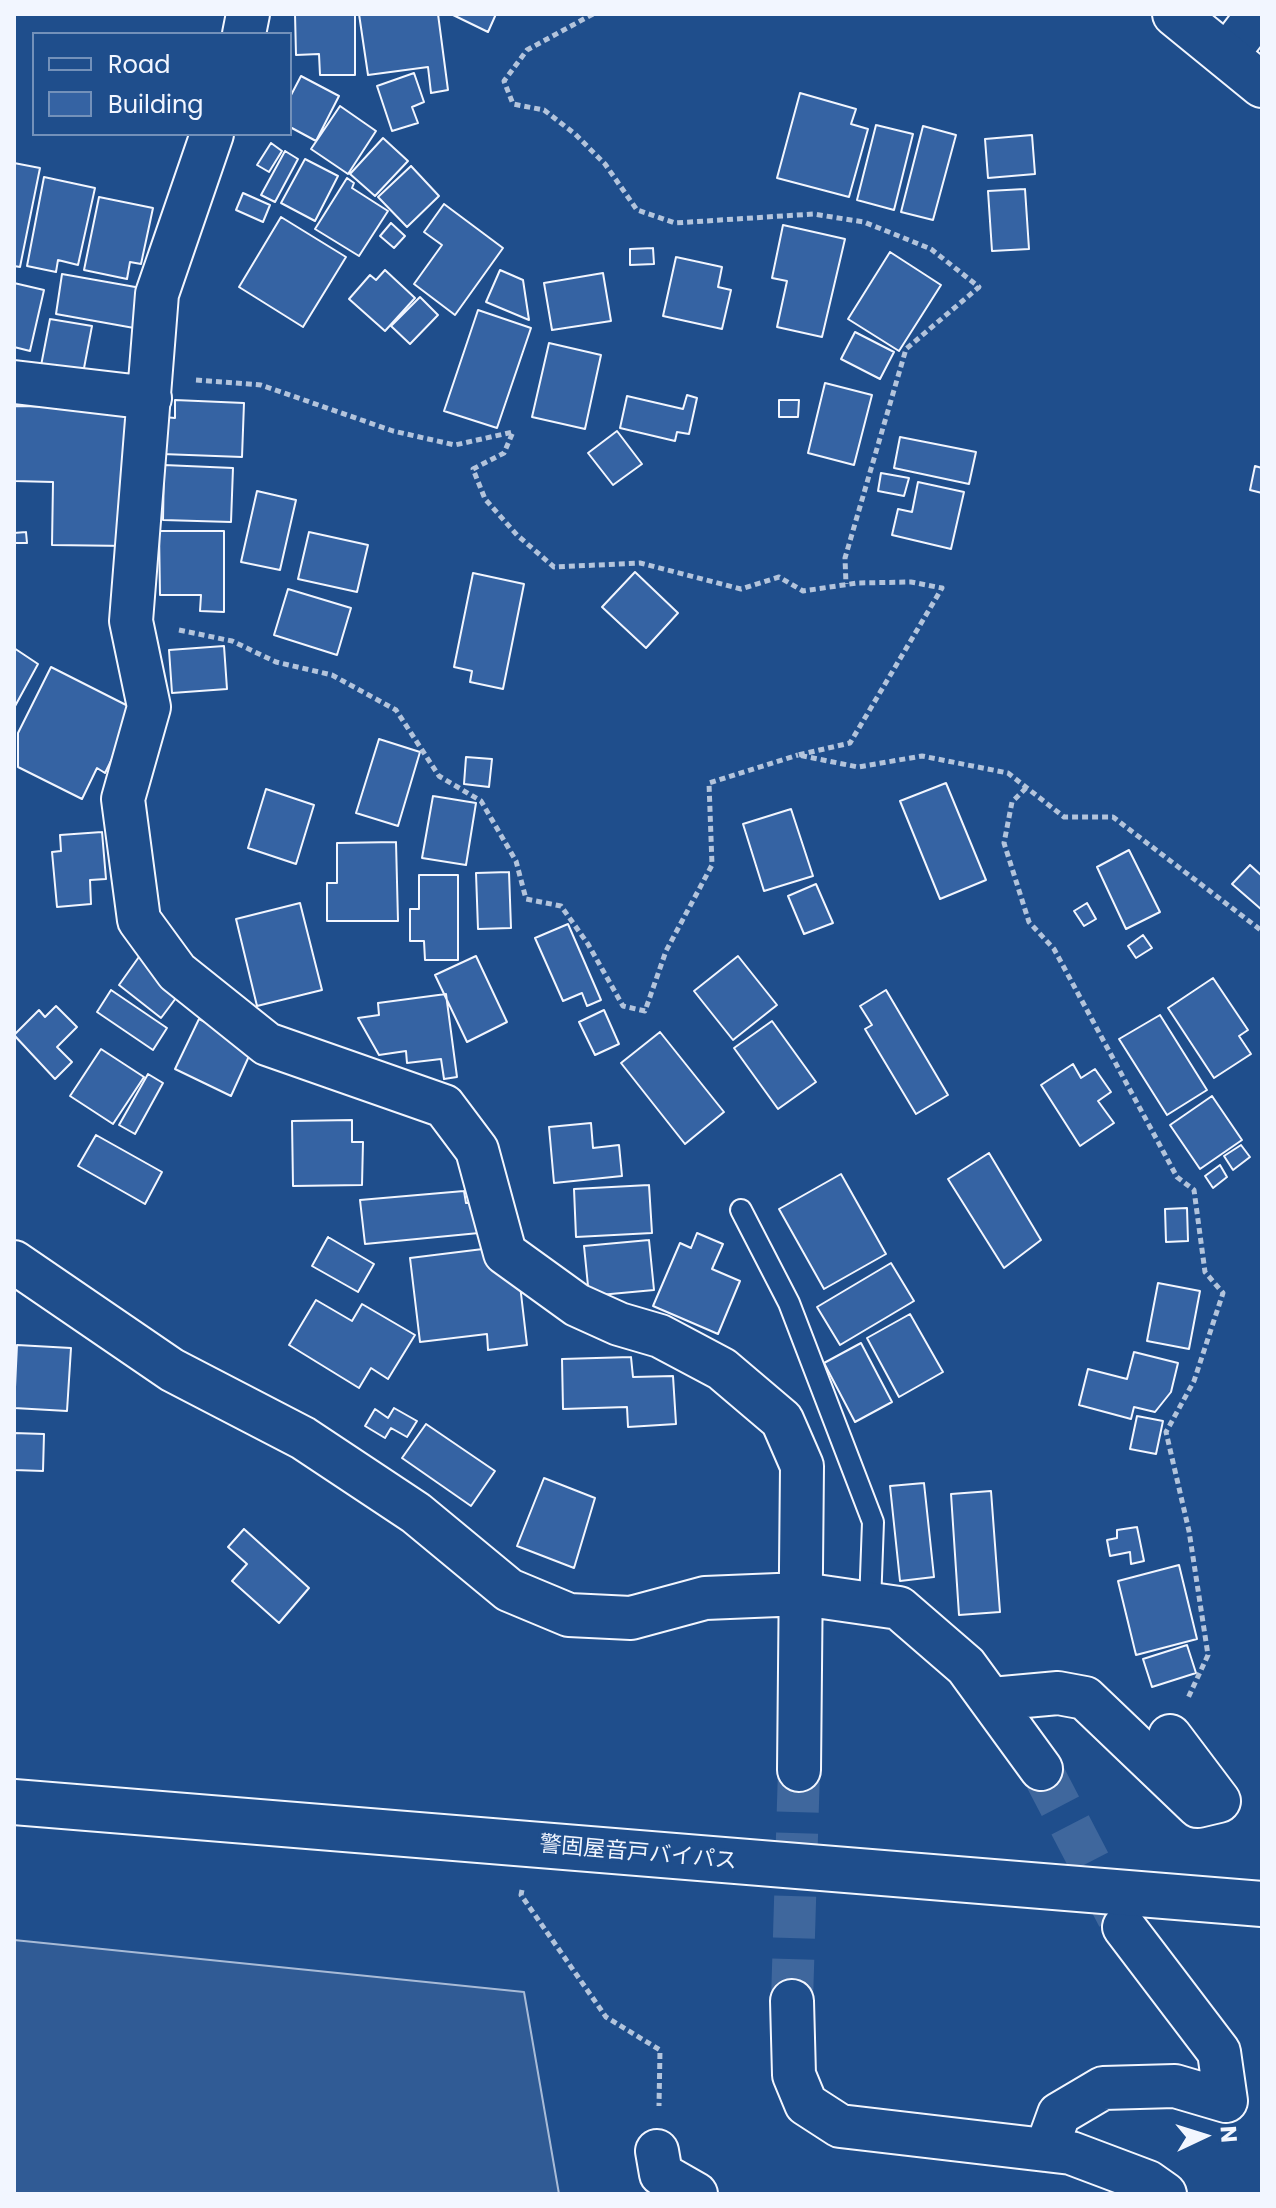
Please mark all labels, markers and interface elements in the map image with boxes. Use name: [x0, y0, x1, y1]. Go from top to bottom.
legend: [32, 32, 292, 136]
text: Road: [108, 48, 170, 81]
text: Building: [108, 88, 204, 121]
street label: 警固屋音戸バイパス: [538, 1832, 738, 1876]
north arrow: [1164, 2096, 1244, 2176]
text: N: [1212, 2125, 1244, 2144]

